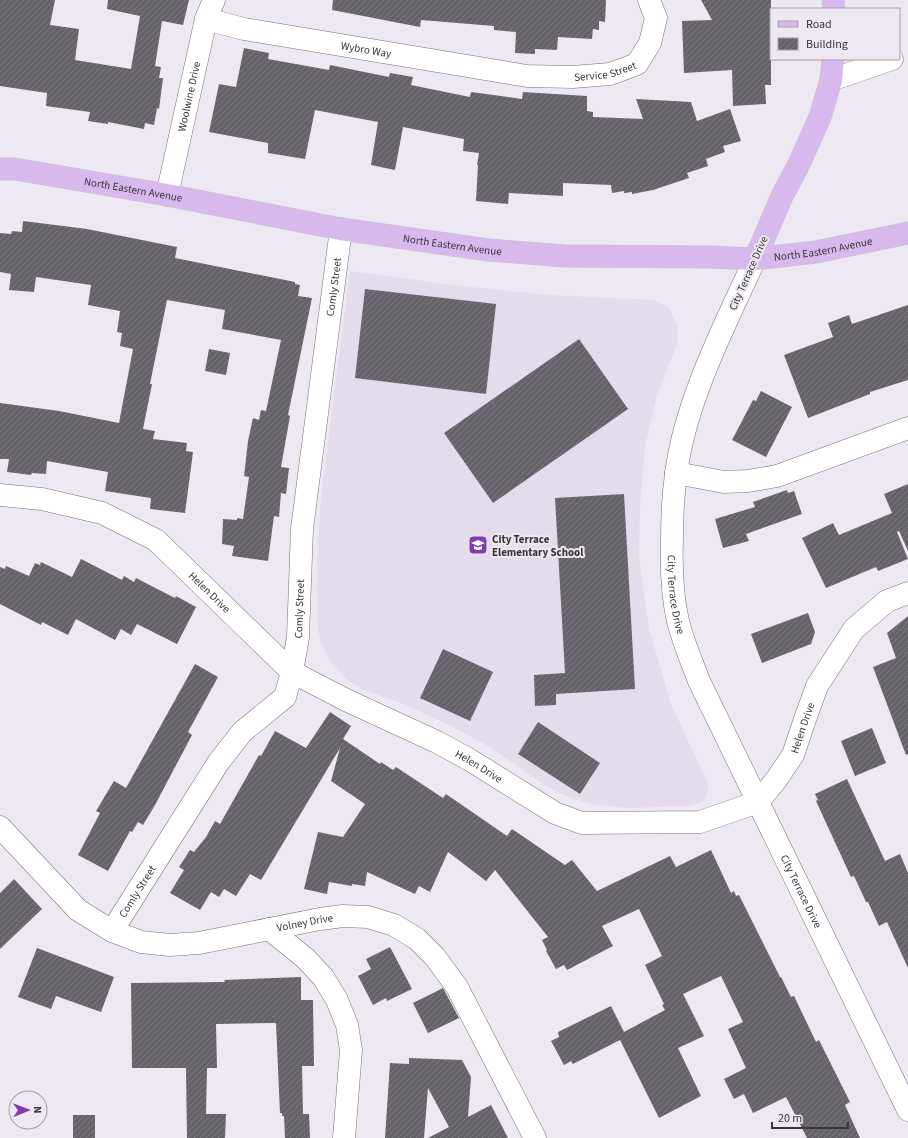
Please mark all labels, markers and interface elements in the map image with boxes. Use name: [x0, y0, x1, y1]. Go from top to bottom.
legend: [770, 8, 900, 60]
text: Road: [806, 16, 832, 33]
text: Building: [806, 36, 848, 53]
street label: Wybro Way: [340, 38, 392, 61]
street label: Service Street: [574, 58, 639, 85]
street label: Woolwine Drive: [174, 59, 205, 133]
street label: North Eastern Avenue: [83, 174, 184, 206]
street label: North Eastern Avenue: [402, 231, 503, 259]
street label: City Terrace Drive: [725, 233, 772, 313]
street label: North Eastern Avenue: [773, 233, 874, 265]
street label: Comly Street: [323, 256, 345, 317]
place label: City Terrace Elementary School: [492, 532, 584, 560]
school or university icon: City Terrace Elementary School: [467, 534, 489, 556]
street label: City Terrace Drive: [664, 555, 688, 637]
street label: Helen Drive: [185, 569, 234, 617]
street label: Comly Street: [291, 579, 308, 639]
street label: Helen Drive: [787, 700, 819, 755]
street label: Helen Drive: [452, 746, 506, 787]
street label: City Terrace Drive: [777, 852, 825, 931]
street label: Comly Street: [115, 862, 160, 921]
street label: Volney Drive: [275, 910, 335, 935]
north arrow: [8, 1090, 48, 1130]
scale bar: [772, 1104, 848, 1130]
text: N: [30, 1106, 45, 1114]
text: 20 m: [778, 1110, 802, 1127]

